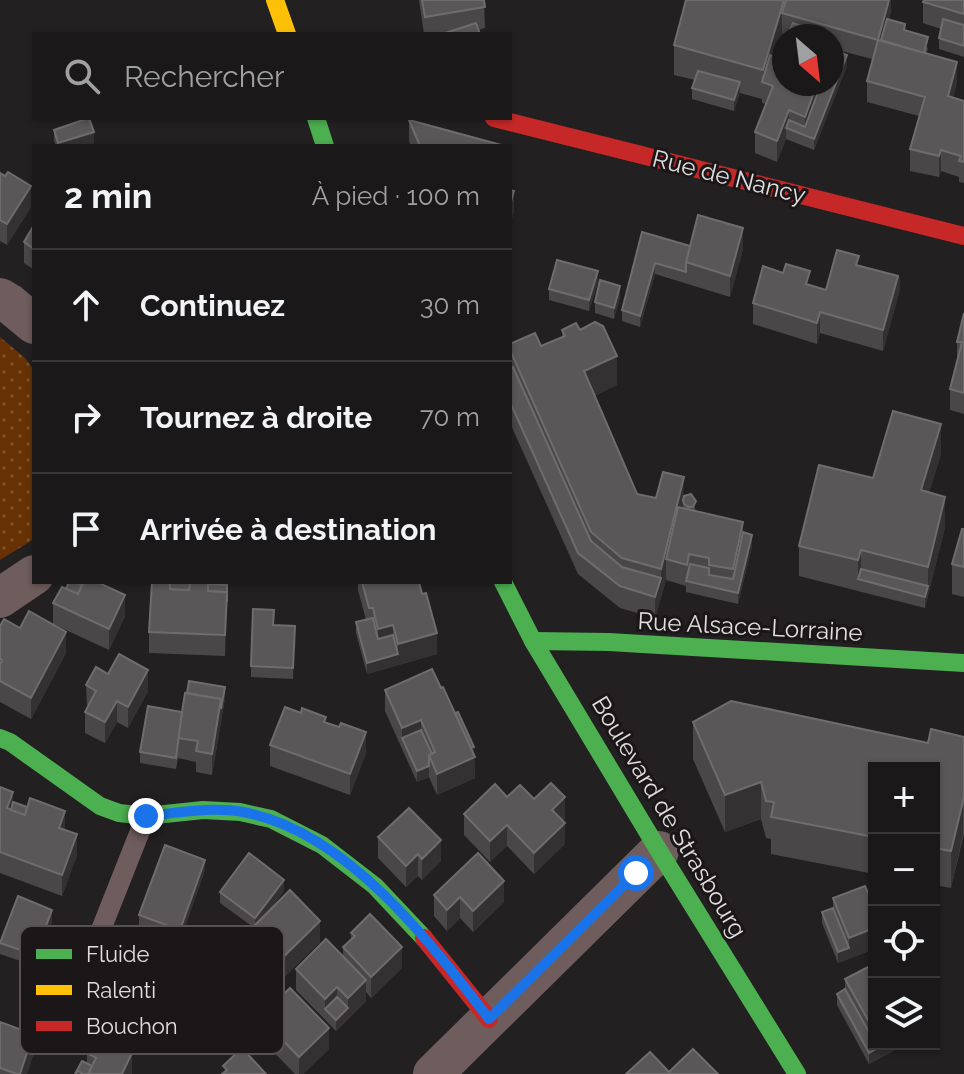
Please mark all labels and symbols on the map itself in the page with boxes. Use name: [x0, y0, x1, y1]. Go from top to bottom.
north arrow: [772, 24, 844, 96]
street label: Rue de Nancy: [650, 144, 809, 210]
street label: Rue Alsace-Lorraine: [637, 606, 863, 647]
street label: Boulevard de Strasbourg: [586, 691, 753, 943]
route end: [128, 798, 164, 834]
route start: [618, 855, 654, 891]
legend: [20, 926, 284, 1054]
text: Fluide: [86, 941, 149, 967]
text: Ralenti: [86, 977, 156, 1003]
text: Bouchon: [86, 1013, 178, 1039]

